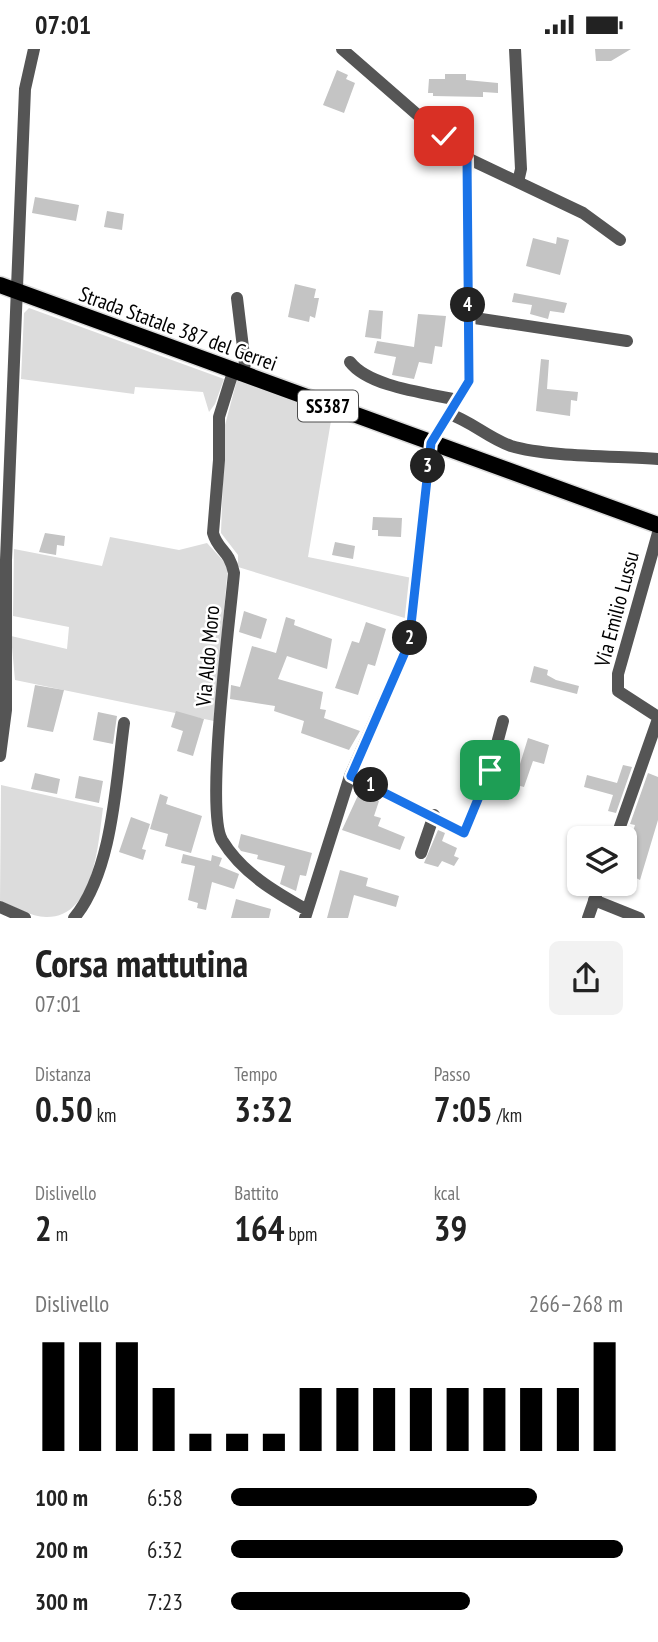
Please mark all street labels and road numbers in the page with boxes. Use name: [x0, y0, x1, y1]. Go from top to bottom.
street label: Strada Statale 387 del Gerrei: [75, 280, 281, 377]
road number: SS387: [298, 391, 358, 421]
street label: Via Emilio Lussu: [588, 548, 645, 670]
street label: Via Aldo Moro: [190, 604, 225, 709]

